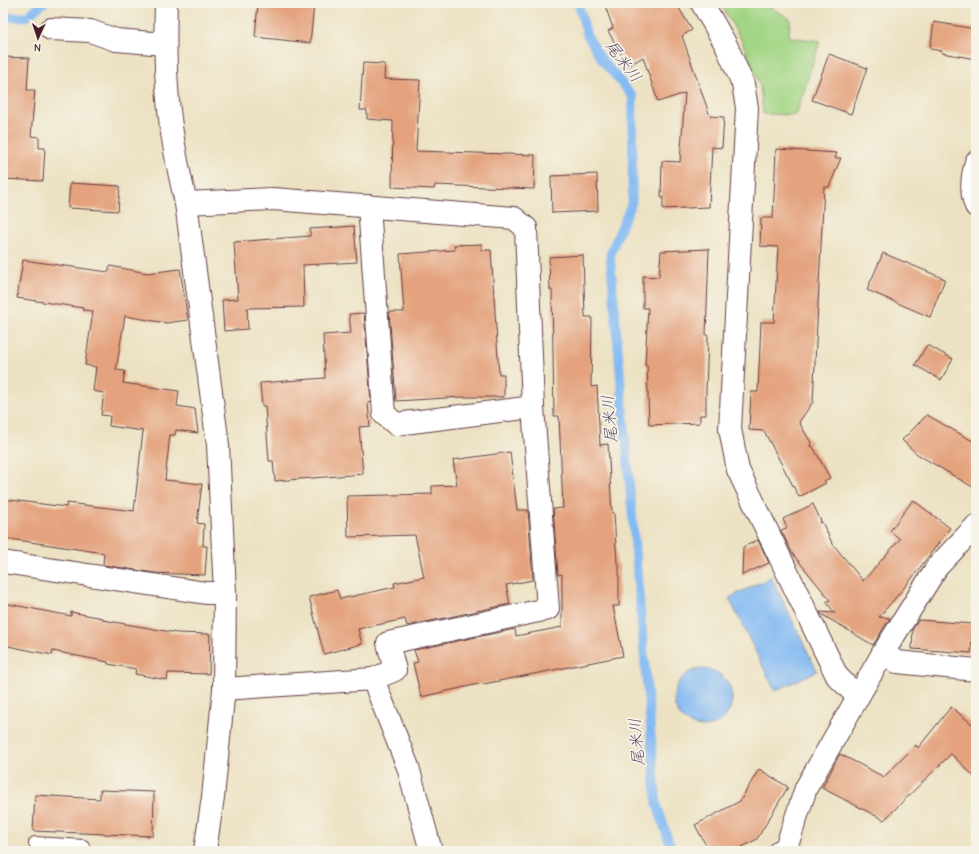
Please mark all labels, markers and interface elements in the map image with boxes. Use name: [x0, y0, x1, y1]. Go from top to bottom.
north arrow: [18, 18, 58, 58]
water label: 尾米川: [601, 37, 645, 86]
text: N: [34, 41, 41, 54]
water label: 尾米川: [599, 394, 621, 444]
water label: 尾米川: [626, 717, 648, 767]

